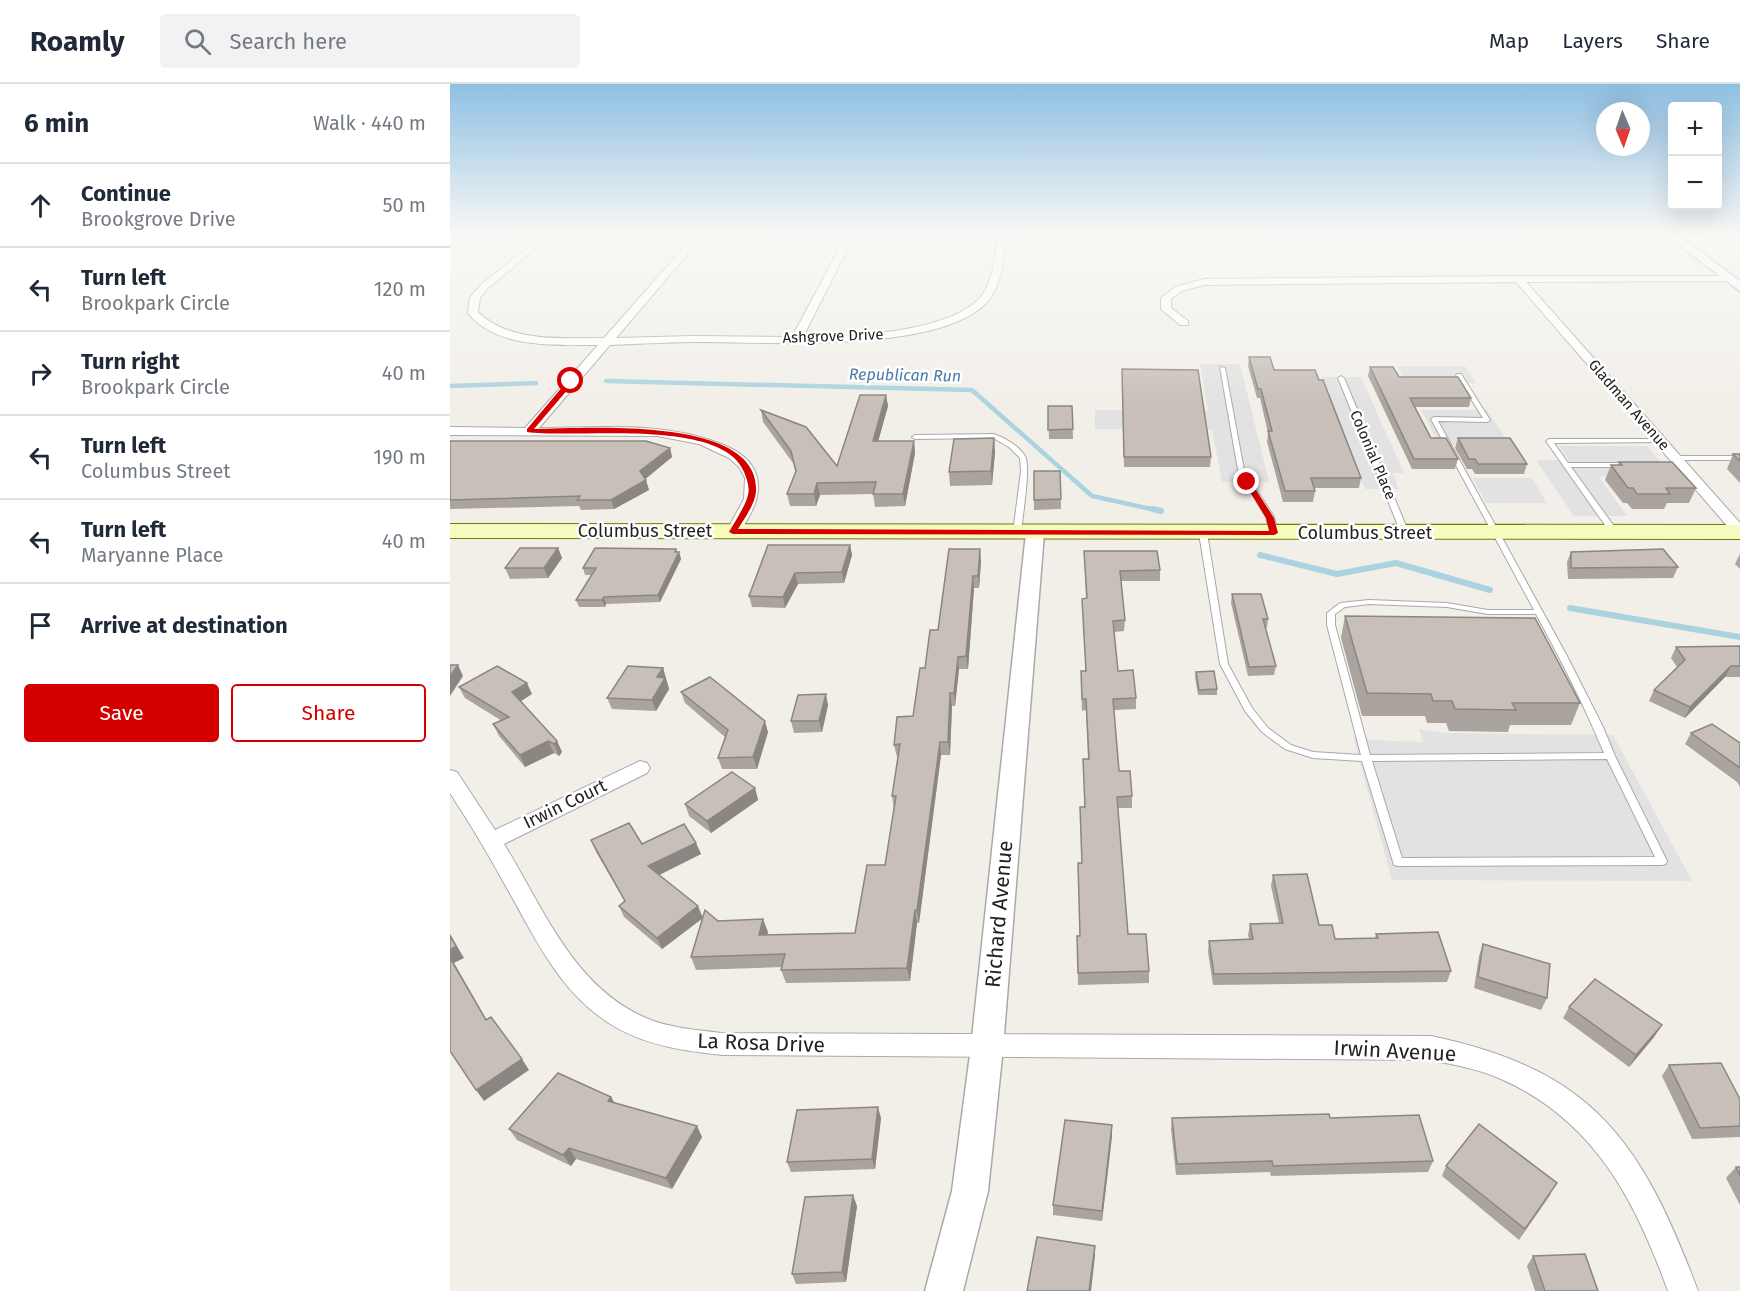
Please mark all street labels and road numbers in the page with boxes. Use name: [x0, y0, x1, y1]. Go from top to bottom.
street label: Ashgrove Drive: [782, 325, 884, 347]
street label: Gladman Avenue: [1585, 356, 1673, 454]
street label: Colonial Place: [1346, 408, 1400, 502]
street label: Columbus Street: [578, 520, 713, 542]
street label: Columbus Street: [1298, 522, 1433, 544]
street label: Irwin Court: [520, 774, 611, 834]
street label: Richard Avenue: [980, 839, 1018, 989]
street label: La Rosa Drive: [697, 1028, 825, 1058]
street label: Irwin Avenue: [1333, 1035, 1457, 1067]

